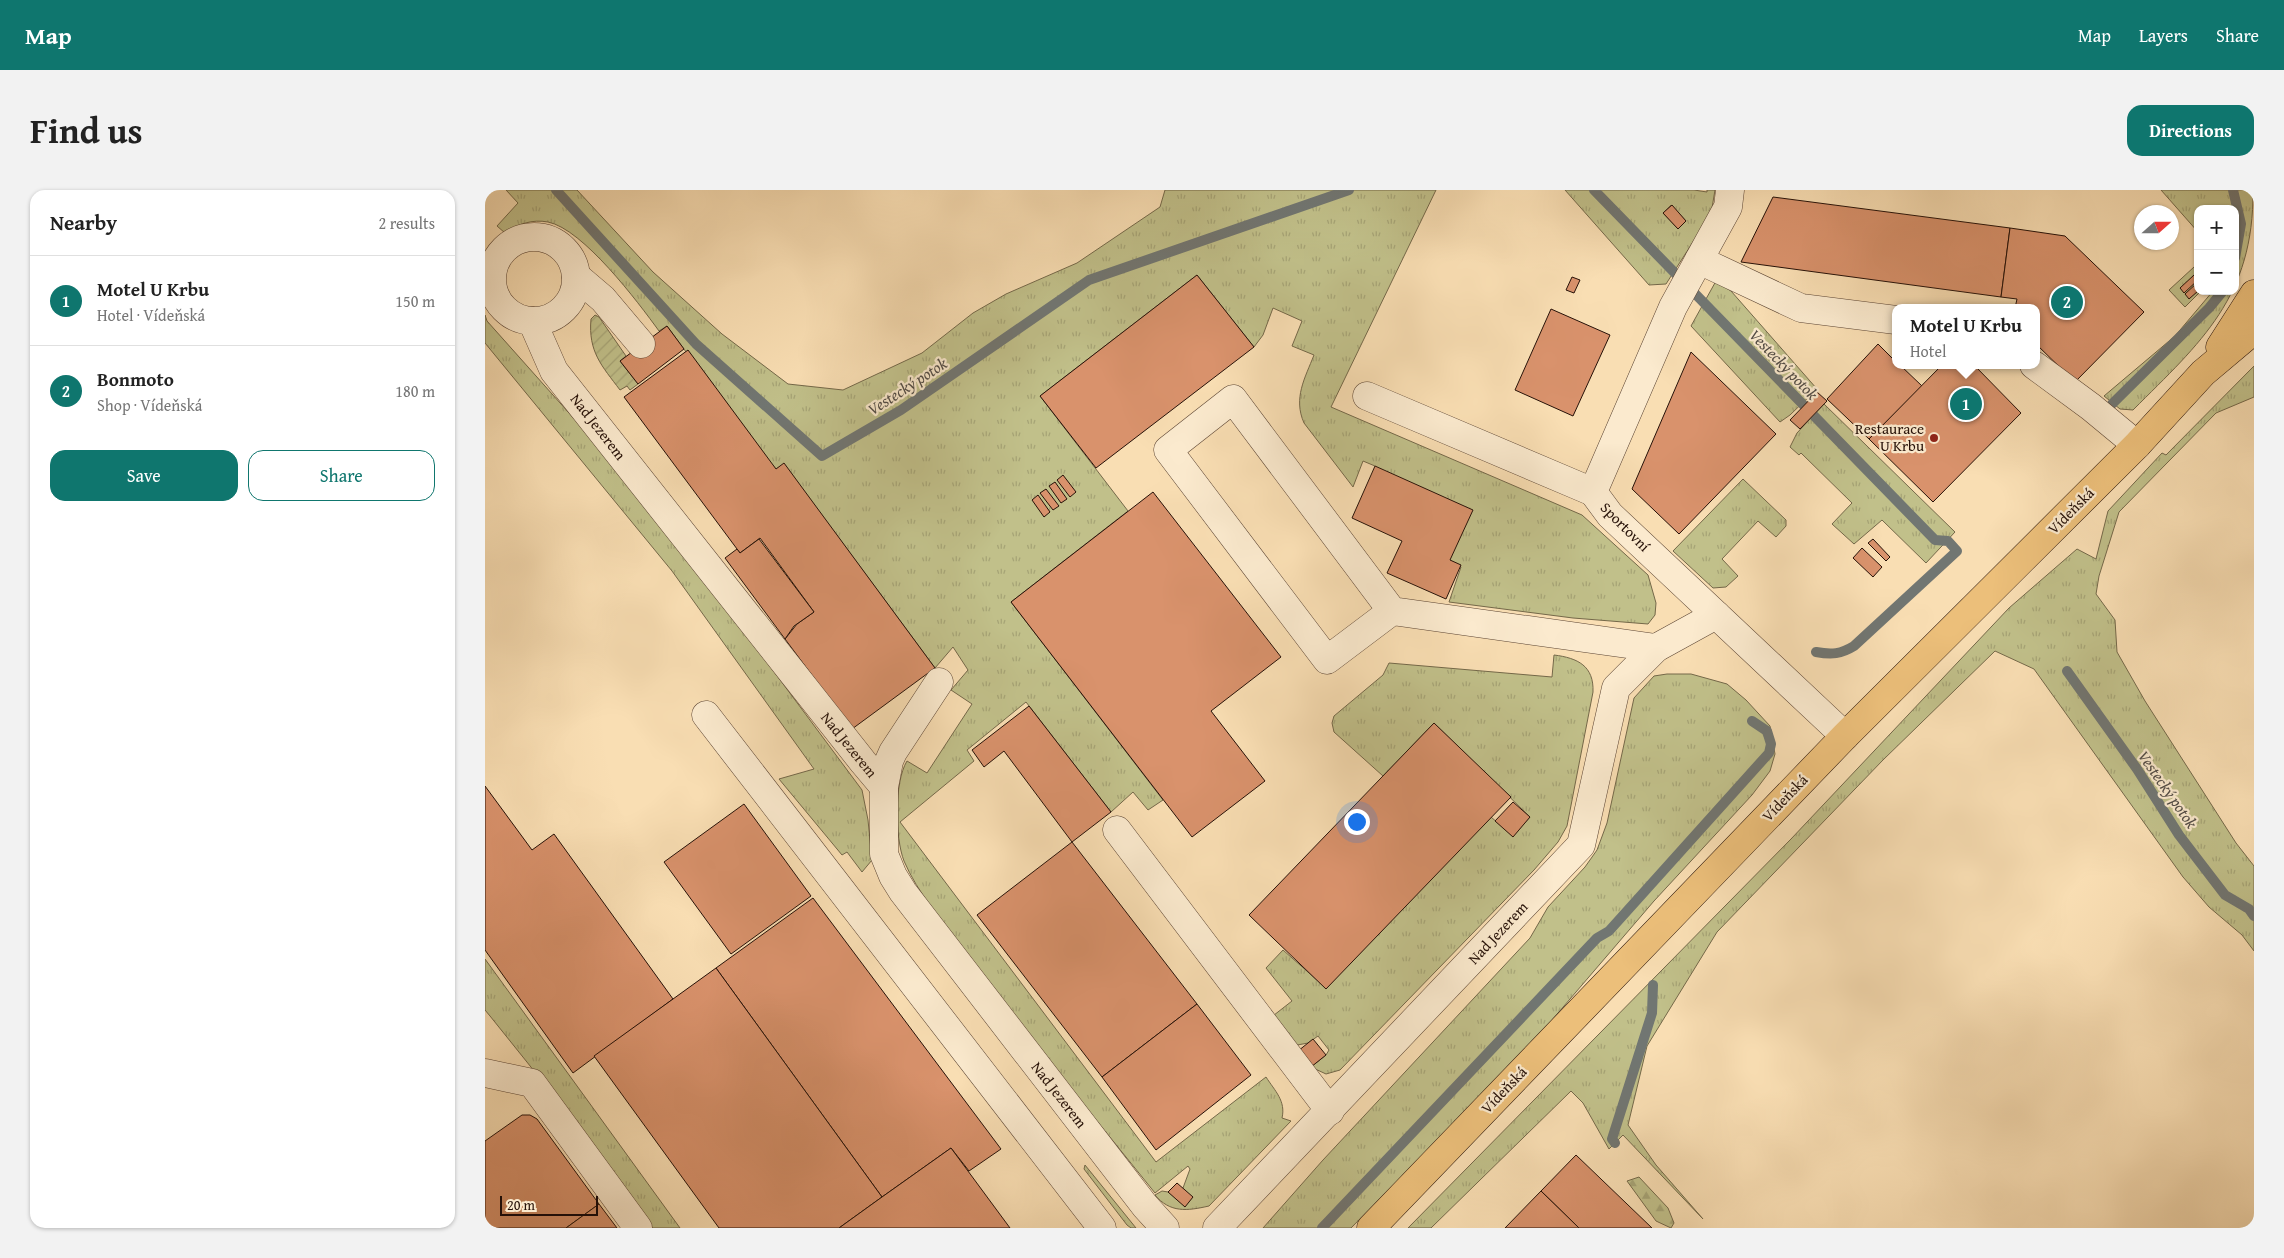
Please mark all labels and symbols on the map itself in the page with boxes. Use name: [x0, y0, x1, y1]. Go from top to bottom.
north arrow: [2134, 205, 2179, 250]
pin: 2: [2051, 283, 2083, 321]
water label: Vestecký potok: [1744, 323, 1825, 405]
water label: Vestecký potok: [863, 351, 952, 421]
pin: 1: [1950, 385, 1982, 423]
street label: Nad Jezerem: [566, 389, 631, 465]
place label: Restaurace U Krbu: [1855, 418, 1925, 456]
marker: Restaurace U Krbu: [1928, 432, 1940, 444]
street label: Vídeňská: [2043, 483, 2099, 539]
street label: Sportovní: [1596, 497, 1655, 557]
street label: Nad Jezerem: [816, 707, 883, 782]
water label: Vestecký potok: [2132, 745, 2204, 834]
street label: Vídeňská: [1757, 769, 1812, 826]
your location: [1344, 809, 1370, 835]
street label: Nad Jezerem: [1463, 896, 1533, 969]
street label: Nad Jezerem: [1027, 1057, 1092, 1133]
street label: Vídeňská: [1476, 1061, 1531, 1118]
scale bar: [500, 1193, 597, 1216]

